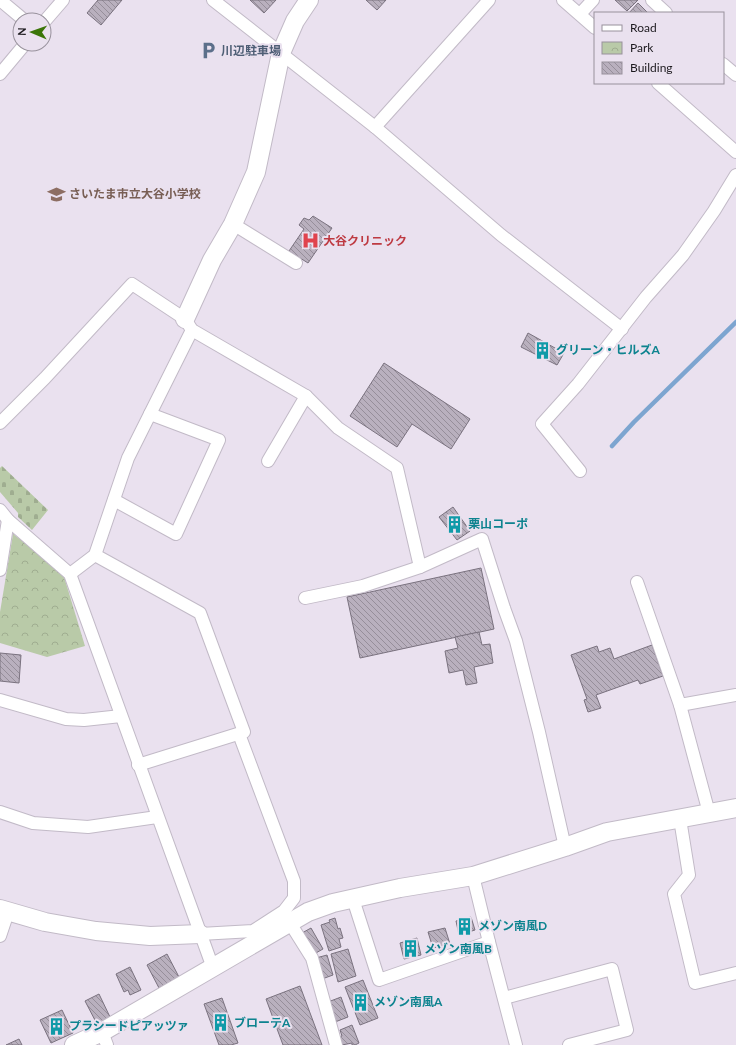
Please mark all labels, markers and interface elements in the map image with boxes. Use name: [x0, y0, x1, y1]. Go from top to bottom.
north arrow: [12, 12, 52, 52]
legend: [594, 12, 724, 84]
text: Road: [630, 20, 657, 35]
text: N: [15, 27, 28, 36]
text: Park: [630, 40, 654, 55]
parking icon: 川辺駐車場: [198, 41, 218, 61]
place label: 川辺駐車場: [221, 43, 281, 58]
text: Building: [630, 60, 673, 75]
school or university icon: さいたま市立大谷小学校: [46, 184, 66, 204]
place label: さいたま市立大谷小学校: [69, 186, 201, 201]
hospital icon: 大谷クリニック: [300, 231, 320, 251]
place label: 大谷クリニック: [323, 233, 407, 248]
building icon: グリーン・ヒルズA: [533, 340, 553, 360]
place label: グリーン・ヒルズA: [556, 342, 660, 357]
building icon: 栗山コーポ: [445, 514, 465, 534]
place label: 栗山コーポ: [468, 516, 528, 531]
building icon: メゾン南風D: [455, 916, 475, 936]
place label: メゾン南風D: [478, 918, 547, 933]
building icon: メゾン南風B: [401, 939, 421, 959]
place label: メゾン南風B: [424, 941, 492, 956]
building icon: メゾン南風A: [351, 992, 371, 1012]
place label: メゾン南風A: [374, 994, 443, 1009]
building icon: ブローテA: [211, 1013, 231, 1033]
place label: ブローテA: [234, 1015, 291, 1030]
building icon: プラシードピアッツァ: [46, 1016, 66, 1036]
place label: プラシードピアッツァ: [69, 1018, 189, 1033]

